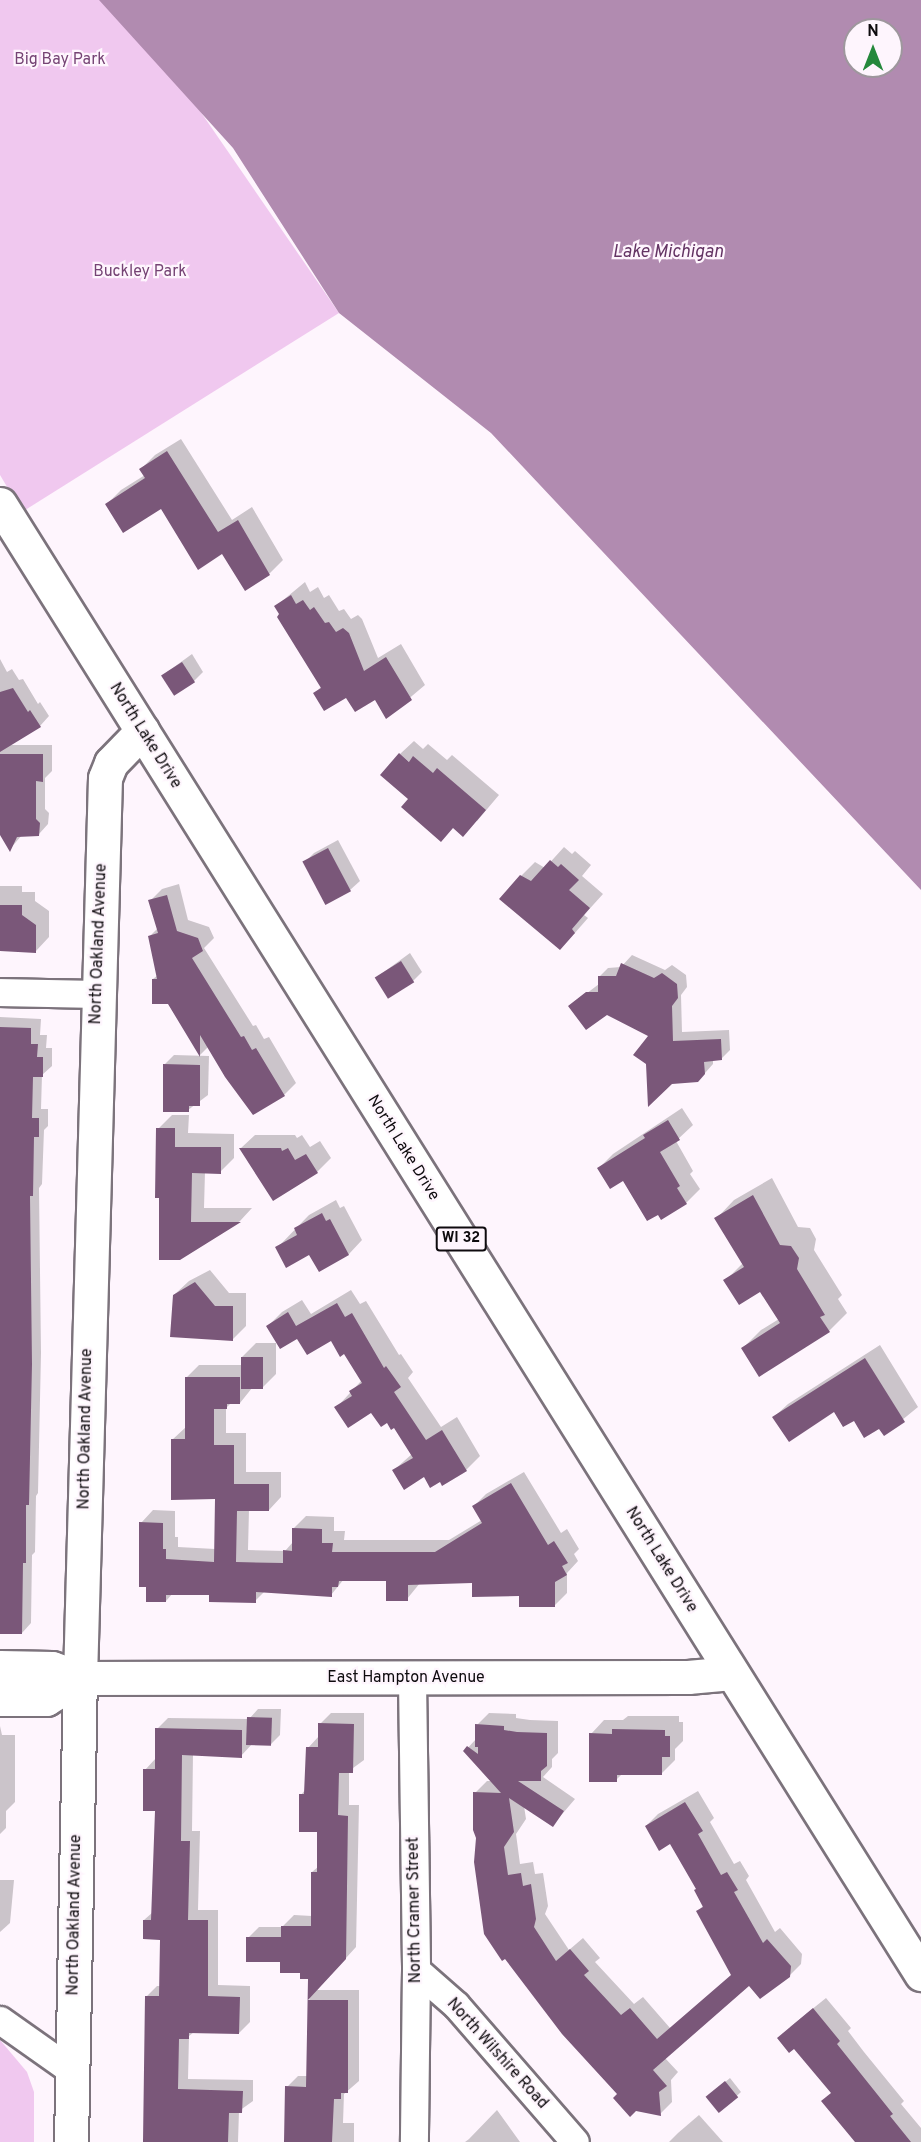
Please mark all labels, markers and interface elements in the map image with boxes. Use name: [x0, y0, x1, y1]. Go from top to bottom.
north arrow: [843, 18, 903, 78]
text: N: [867, 22, 879, 42]
park label: Big Bay Park: [14, 50, 106, 70]
water label: Lake Michigan: [613, 242, 723, 264]
park label: Buckley Park: [93, 262, 187, 282]
street label: North Lake Drive: [105, 680, 185, 792]
street label: North Oakland Avenue: [87, 863, 111, 1025]
street label: North Lake Drive: [363, 1092, 443, 1204]
road number: WI 32: [436, 1227, 486, 1251]
street label: North Oakland Avenue: [75, 1348, 97, 1510]
street label: North Lake Drive: [621, 1504, 701, 1616]
street label: East Hampton Avenue: [327, 1668, 485, 1688]
street label: North Oakland Avenue: [64, 1834, 86, 1996]
street label: North Cramer Street: [404, 1837, 426, 1983]
street label: North Wilshire Road: [442, 1995, 552, 2113]

